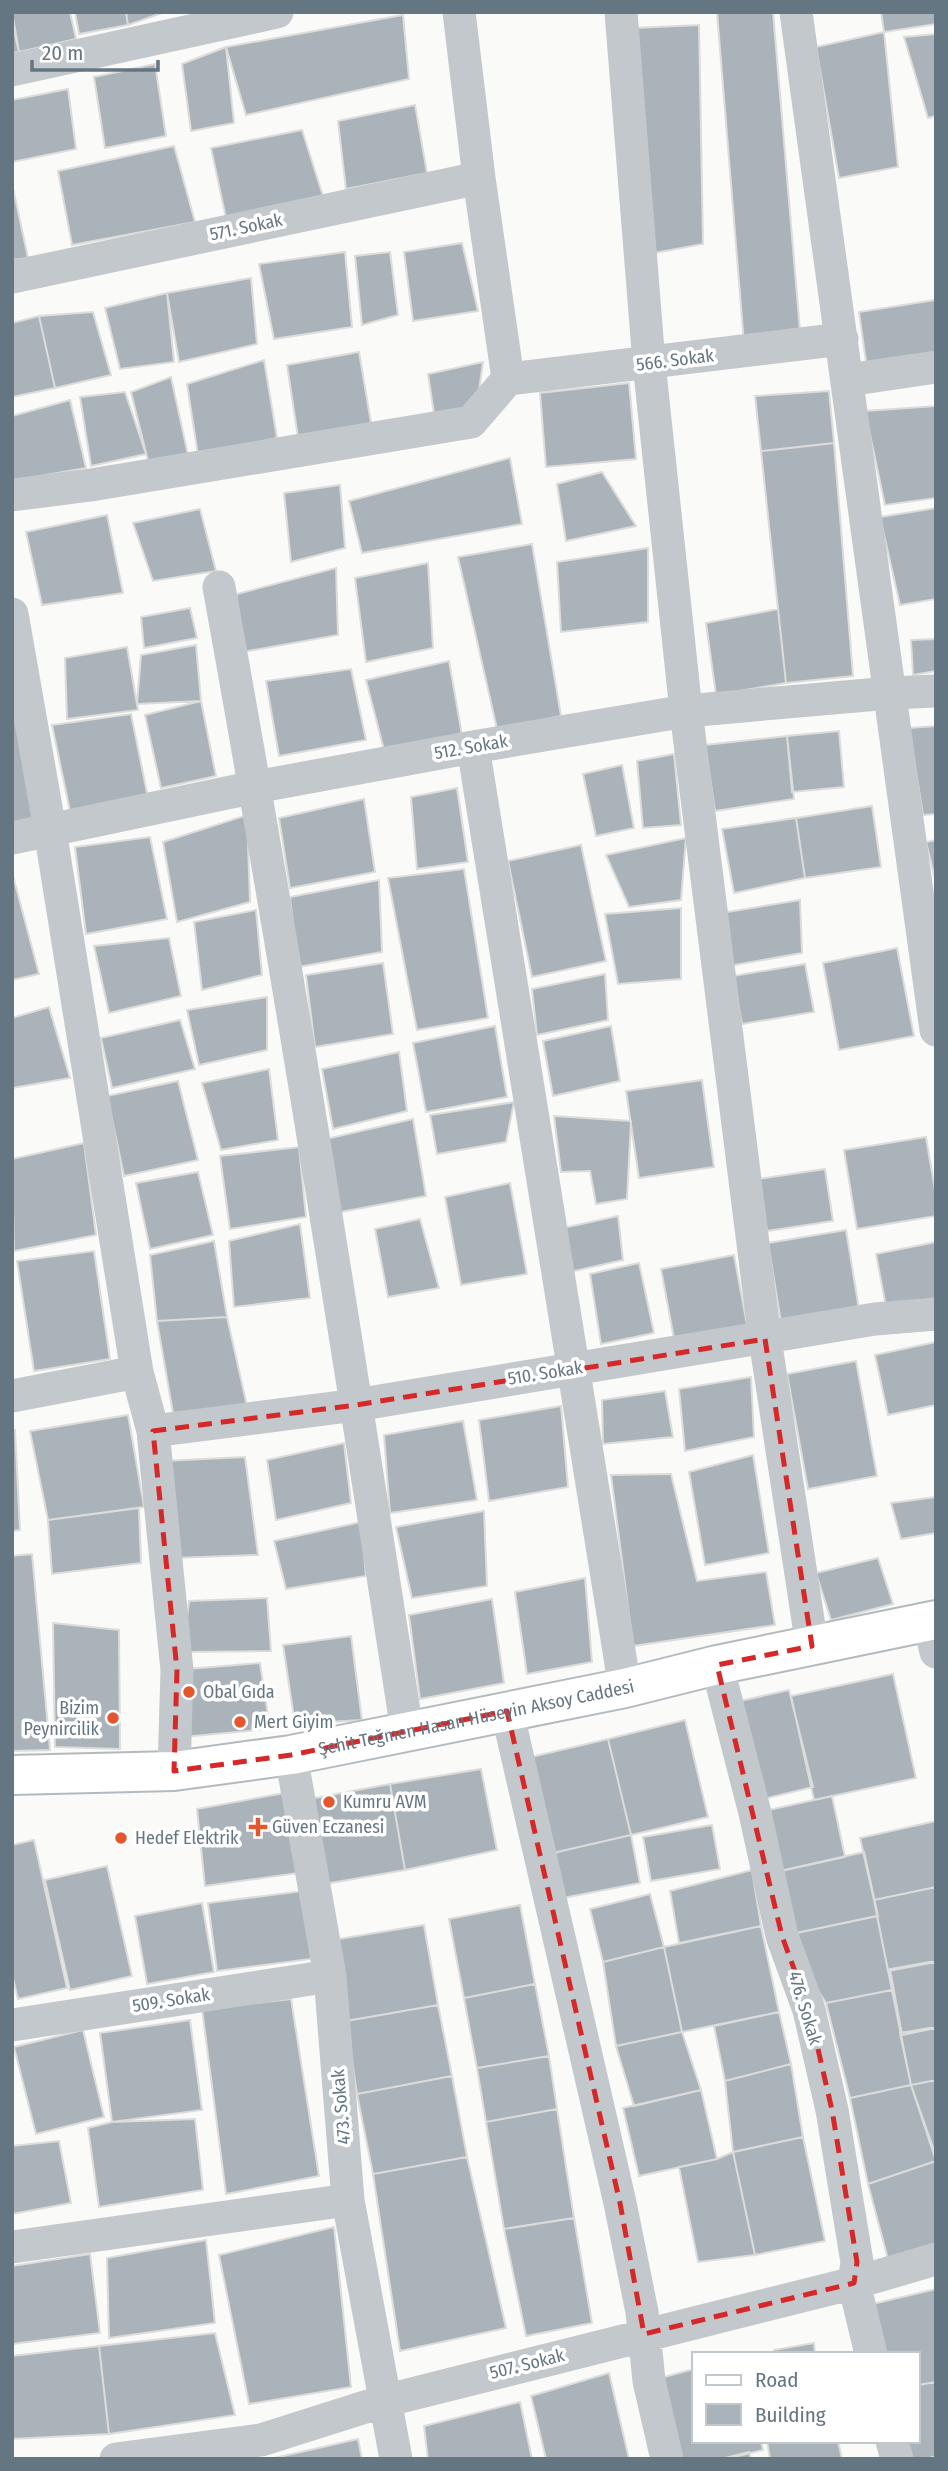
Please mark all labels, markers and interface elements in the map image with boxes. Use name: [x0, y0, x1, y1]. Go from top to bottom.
scale bar: [32, 28, 158, 72]
text: 20 m: [42, 40, 83, 66]
street label: 571. Sokak: [208, 208, 285, 245]
street label: 566. Sokak: [635, 344, 716, 376]
street label: 512. Sokak: [433, 730, 510, 764]
street label: 510. Sokak: [506, 1356, 585, 1390]
street label: Şehit Teğmen Hasan Hüseyin Aksoy Caddesi: [316, 1675, 636, 1760]
place label: Obal Gıda: [203, 1681, 275, 1703]
marker: Obal Gıda: [181, 1684, 197, 1700]
place label: Bizim Peynircilik: [24, 1697, 100, 1740]
marker: Bizim Peynircilik: [105, 1710, 121, 1726]
place label: Mert Giyim: [254, 1711, 333, 1733]
marker: Mert Giyim: [232, 1714, 248, 1730]
place label: Kumru AVM: [343, 1791, 427, 1813]
marker: Kumru AVM: [321, 1794, 337, 1810]
place label: Güven Eczanesi: [272, 1816, 384, 1838]
marker: Güven Eczanesi: [250, 1819, 266, 1835]
place label: Hedef Elektrik: [135, 1827, 239, 1849]
marker: Hedef Elektrik: [113, 1830, 129, 1846]
street label: 476. Sokak: [783, 1968, 827, 2048]
street label: 509. Sokak: [131, 1983, 212, 2017]
street label: 473. Sokak: [327, 2068, 355, 2146]
street label: 507. Sokak: [487, 2344, 567, 2384]
legend: [692, 2352, 920, 2443]
text: Road: [755, 2367, 799, 2393]
text: Building: [755, 2402, 826, 2428]

